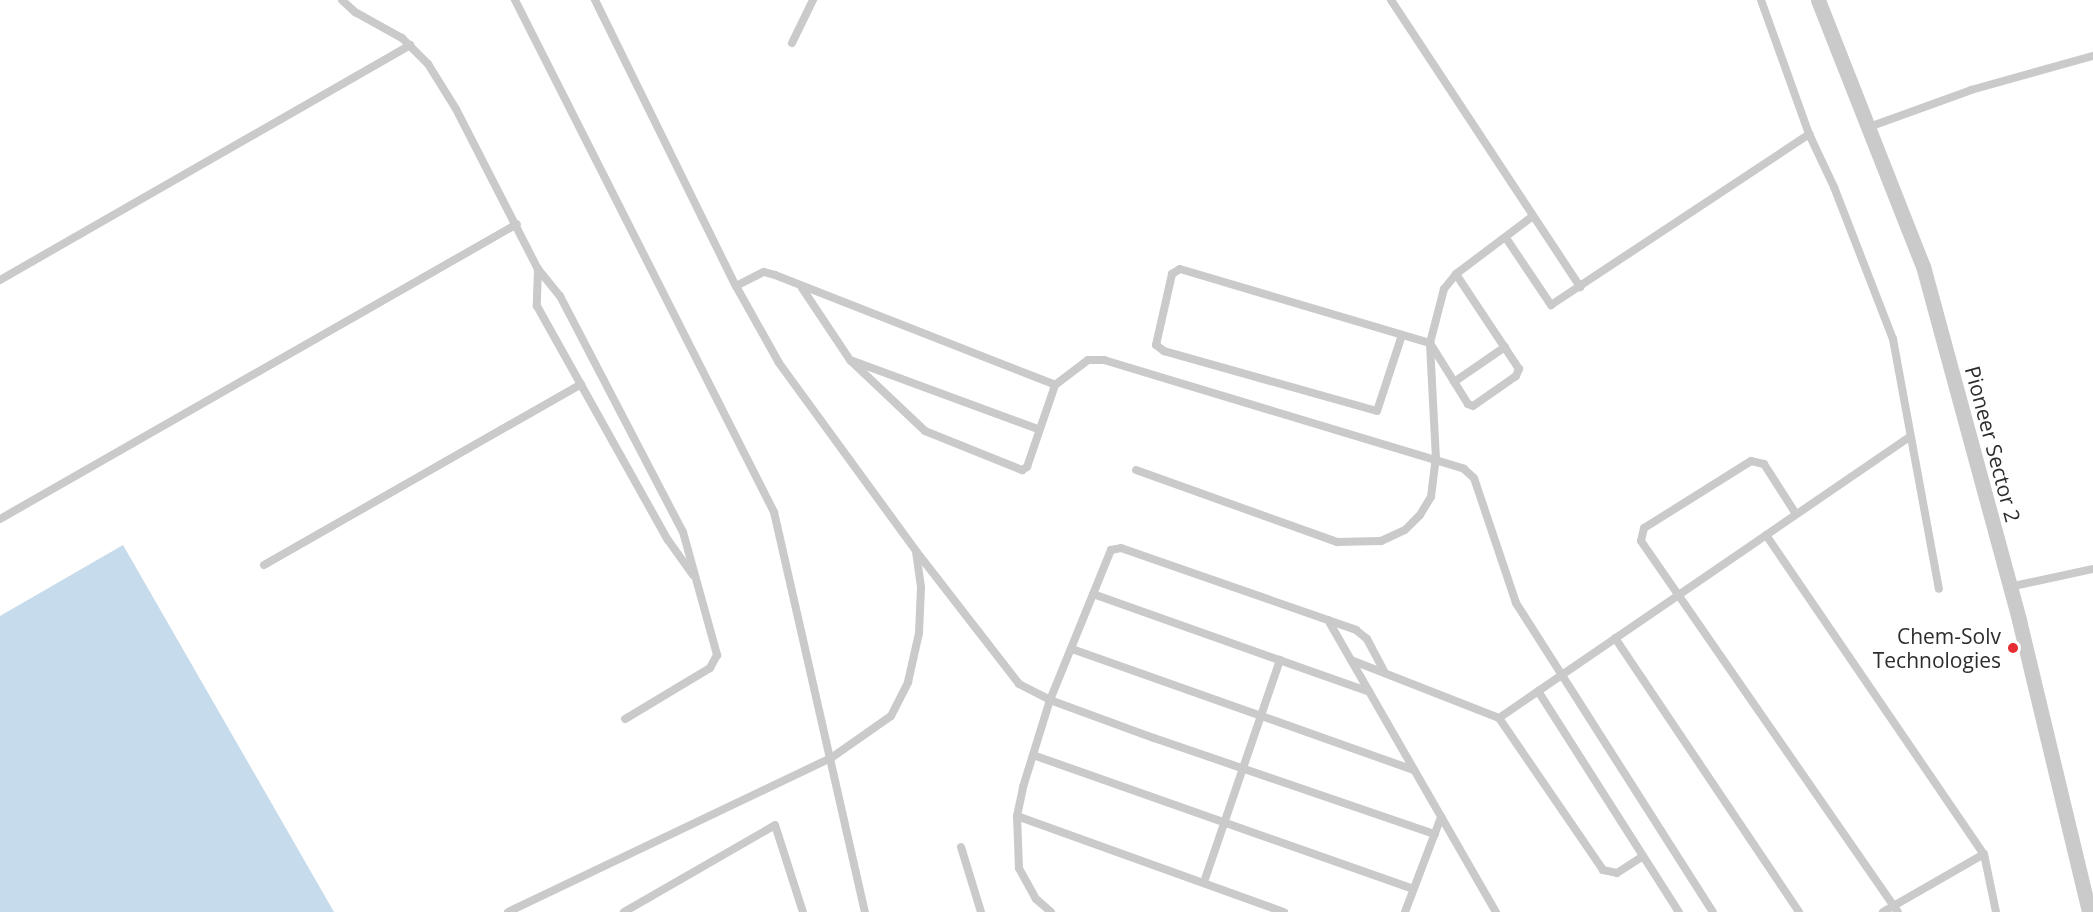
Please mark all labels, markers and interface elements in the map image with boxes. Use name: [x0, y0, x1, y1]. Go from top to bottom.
street label: Pioneer Sector 2: [1960, 363, 2026, 525]
place label: Chem-Solv Technologies: [1873, 623, 2001, 673]
marker: Chem-Solv Technologies: [2006, 641, 2020, 655]

